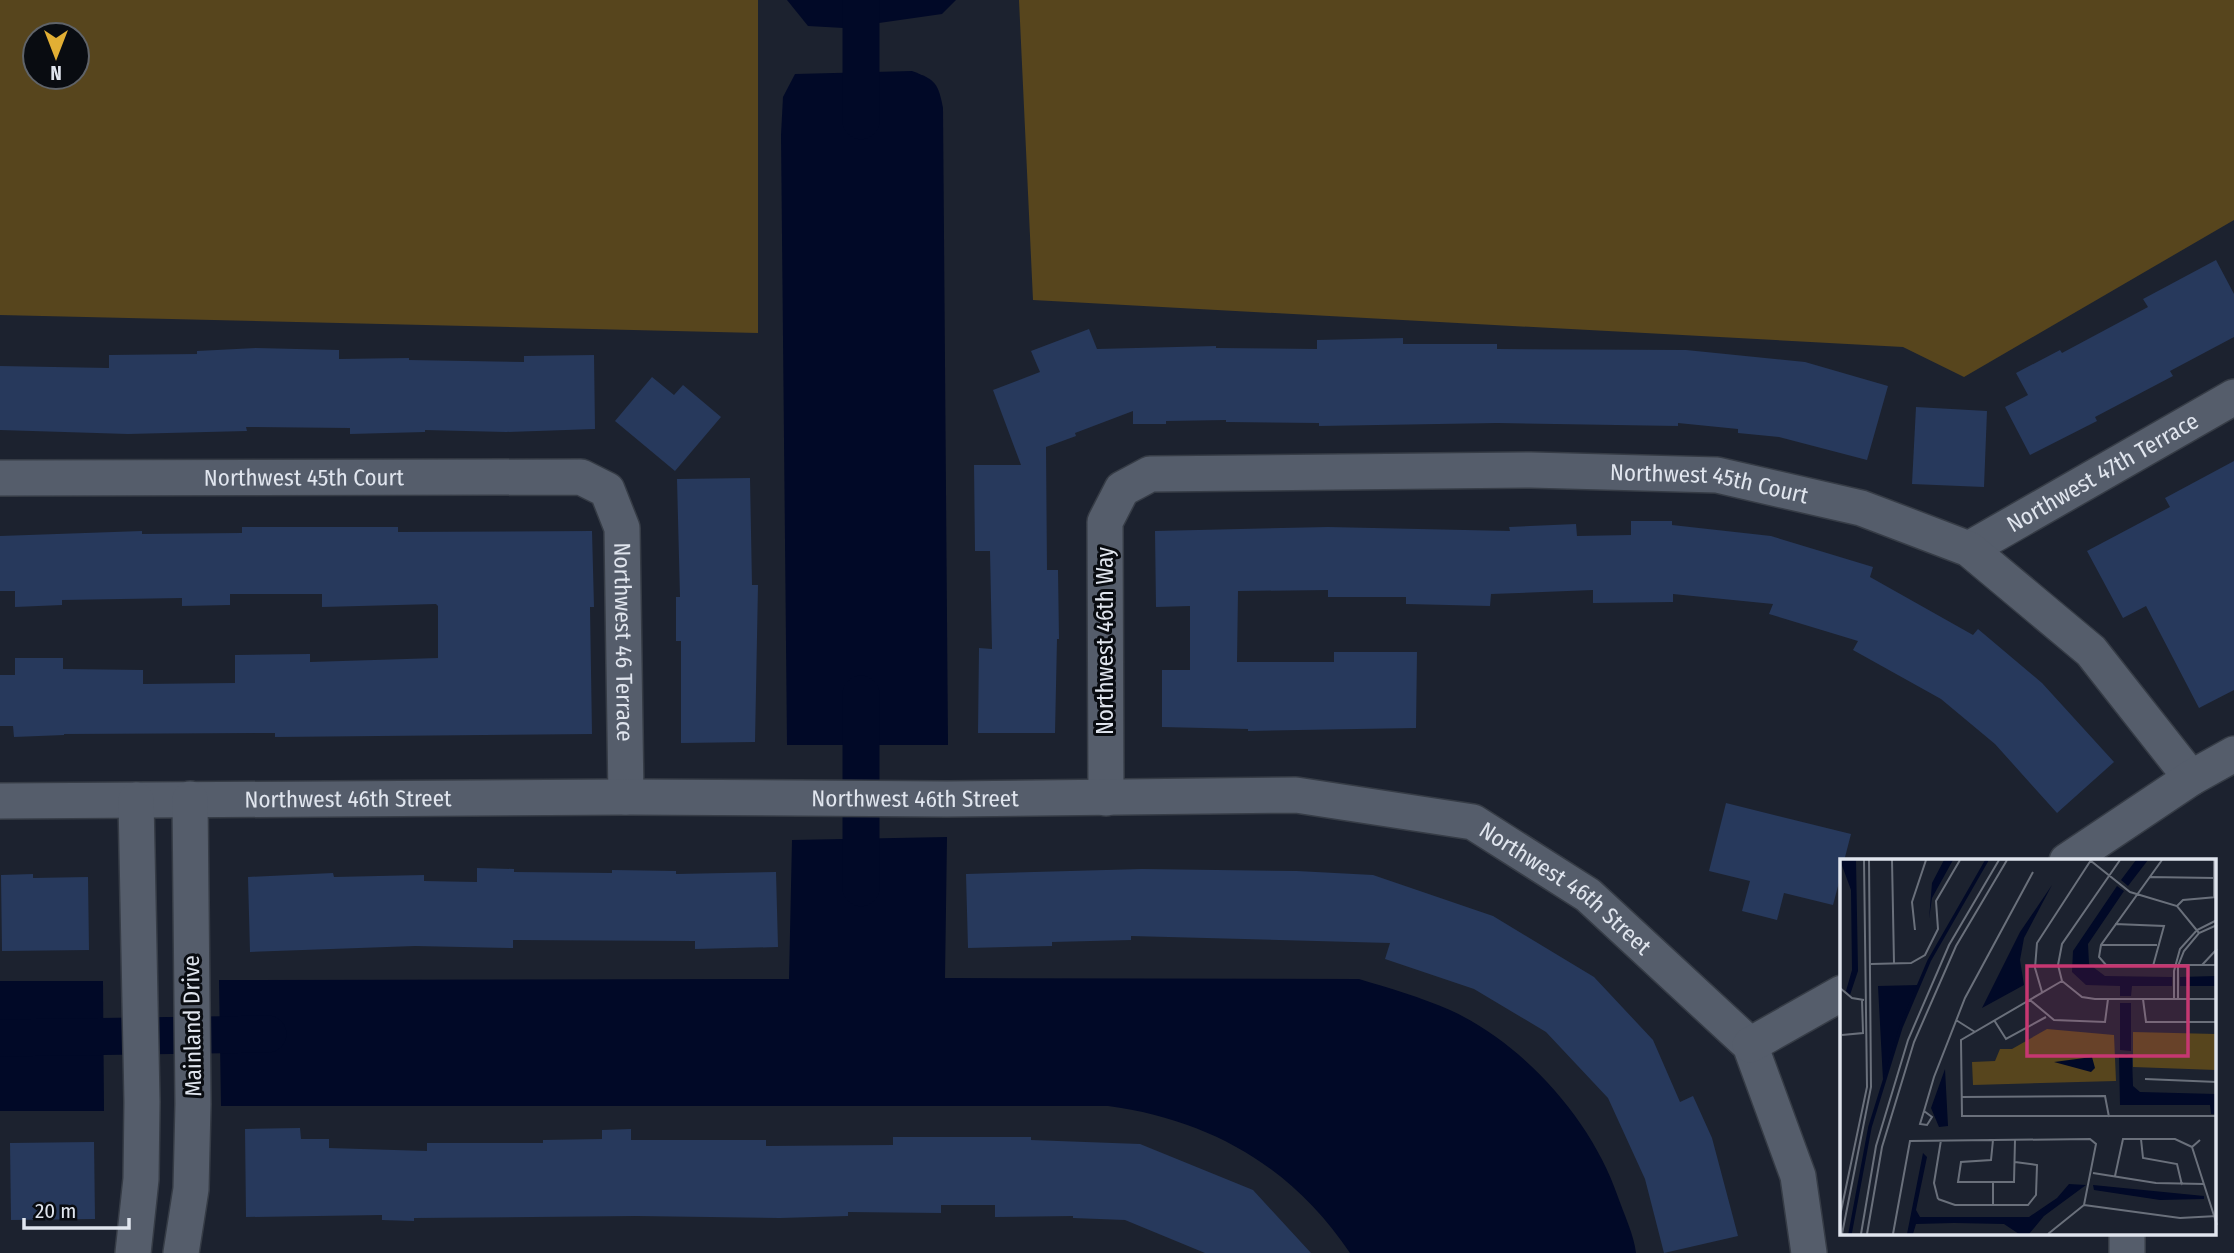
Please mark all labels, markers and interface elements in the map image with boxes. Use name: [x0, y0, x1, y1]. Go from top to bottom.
north arrow: [21, 21, 91, 91]
text: N: [50, 61, 62, 84]
street label: Northwest 47th Terrace: [2002, 406, 2203, 538]
street label: Northwest 45th Court: [1610, 458, 1811, 510]
street label: Northwest 45th Court: [204, 463, 405, 492]
street label: Northwest 46 Terrace: [608, 542, 639, 742]
street label: Northwest 46th Way: [1091, 546, 1119, 735]
street label: Northwest 46th Street: [244, 784, 452, 813]
street label: Northwest 46th Street: [811, 784, 1019, 813]
street label: Northwest 46th Street: [1474, 816, 1658, 961]
inset map: [1840, 859, 2216, 1236]
street label: Mainland Drive: [177, 955, 207, 1097]
scale bar: [24, 1186, 130, 1230]
text: 20 m: [35, 1198, 76, 1224]

